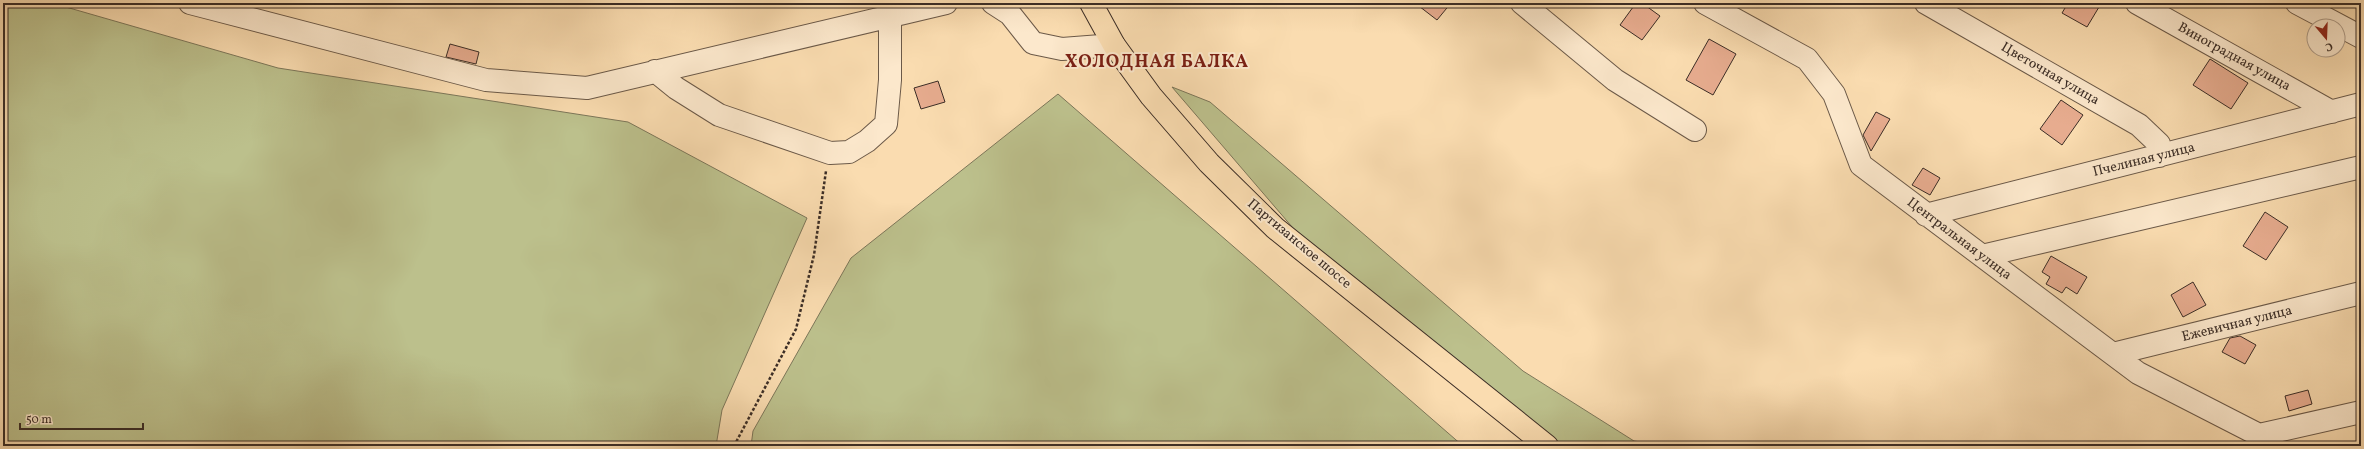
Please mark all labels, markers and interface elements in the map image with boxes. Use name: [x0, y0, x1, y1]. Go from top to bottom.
street label: Виноградная улица: [2174, 18, 2294, 96]
north arrow: [2306, 18, 2346, 58]
street label: Цветочная улица: [1997, 38, 2103, 110]
text: С: [2323, 38, 2335, 54]
district label: ХОЛОДНАЯ БАЛКА: [1065, 50, 1249, 75]
street label: Пчелиная улица: [2091, 138, 2197, 182]
street label: Центральная улица: [1903, 193, 2015, 285]
street label: Партизанское шоссе: [1243, 195, 1355, 293]
street label: Ежевичная улица: [2180, 301, 2294, 347]
scale bar: [20, 405, 143, 431]
text: 50 m: [26, 412, 52, 428]

